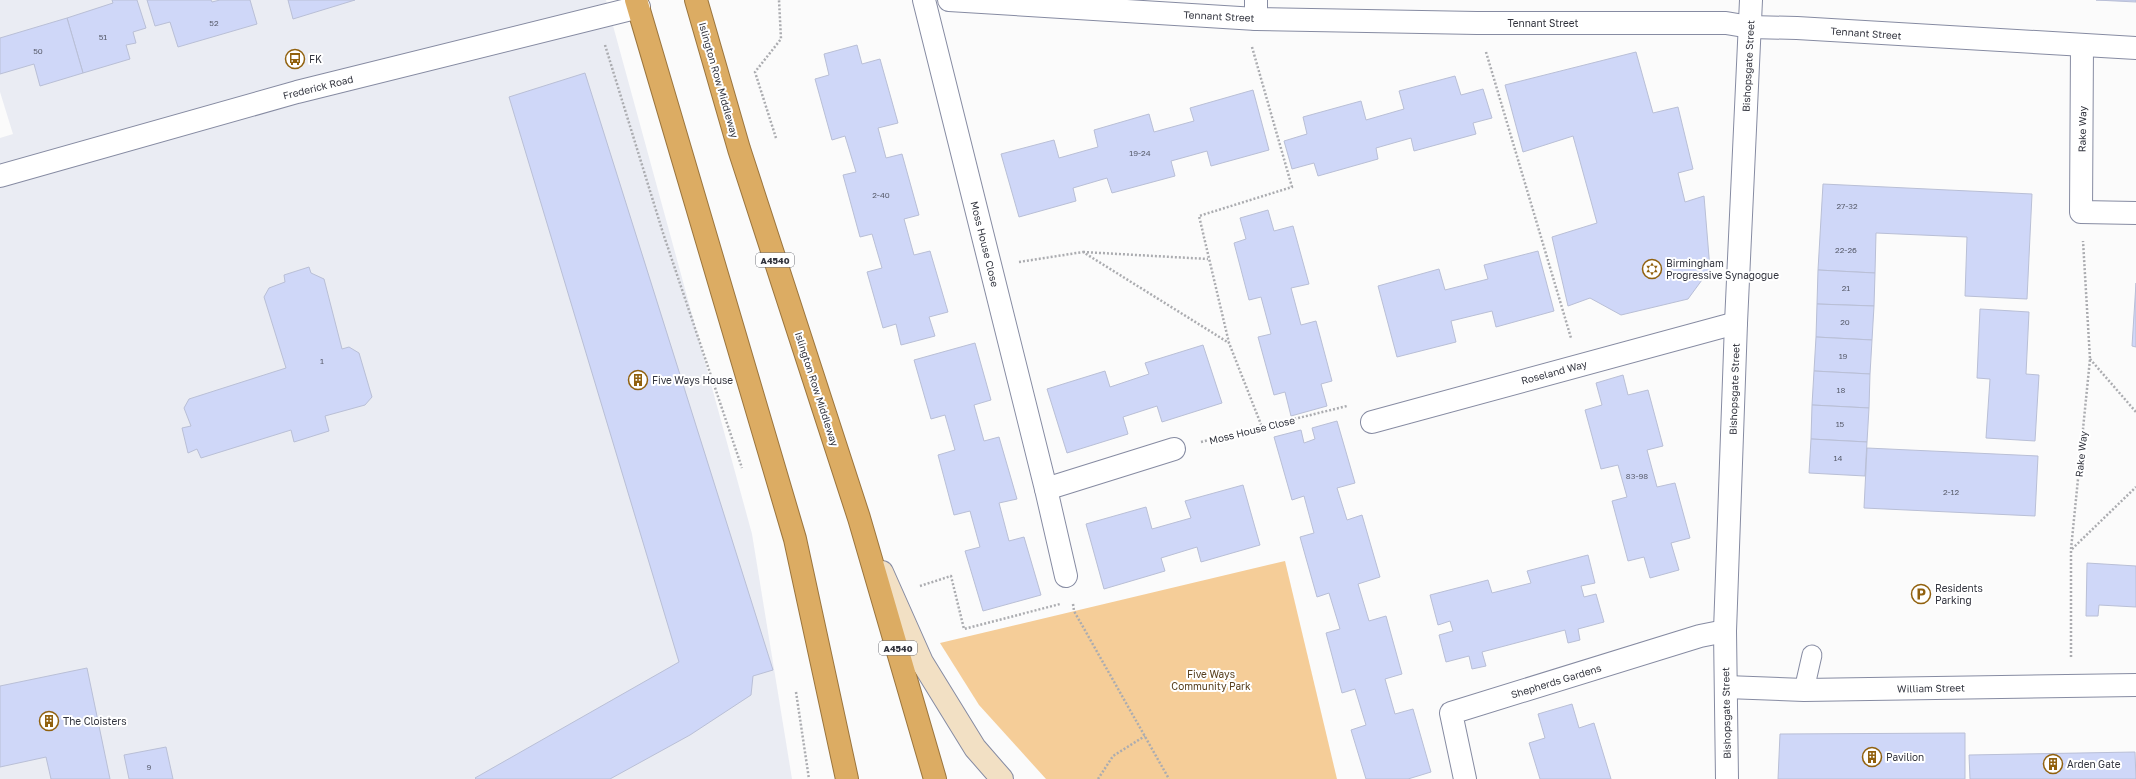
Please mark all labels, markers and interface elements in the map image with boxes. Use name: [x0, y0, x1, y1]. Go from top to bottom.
street label: Tennant Street: [1183, 8, 1255, 24]
street label: Tennant Street: [1507, 17, 1579, 29]
house number: 52: [209, 18, 219, 28]
street label: Bishopsgate Street: [1740, 20, 1756, 112]
street label: Islington Row Middleway: [697, 21, 741, 140]
street label: Tennant Street: [1830, 25, 1902, 41]
house number: 51: [99, 32, 107, 42]
house number: 50: [33, 46, 43, 56]
bus stop icon: FK: [284, 48, 306, 70]
place label: FK: [309, 53, 322, 65]
street label: Frederick Road: [282, 72, 354, 102]
street label: Rake Way: [2076, 105, 2088, 152]
house number: 19-24: [1129, 148, 1151, 158]
house number: 2-40: [872, 190, 890, 200]
street label: Moss House Close: [969, 200, 1002, 288]
house number: 27-32: [1836, 201, 1858, 211]
house number: 22-26: [1835, 245, 1857, 255]
road number: A4540: [756, 253, 794, 267]
place label: Birmingham Progressive Synagogue: [1666, 257, 1779, 281]
synagogue icon: Birmingham Progressive Synagogue: [1641, 258, 1663, 280]
house number: 21: [1842, 283, 1850, 293]
house number: 20: [1840, 317, 1850, 327]
street label: Islington Row Middleway: [793, 330, 841, 448]
street label: Bishopsgate Street: [1726, 343, 1742, 435]
house number: 19: [1839, 351, 1848, 361]
house number: 1: [320, 356, 324, 366]
street label: Roseland Way: [1520, 357, 1589, 387]
building icon: Five Ways House: [627, 369, 649, 391]
place label: Five Ways House: [652, 374, 733, 386]
house number: 18: [1837, 385, 1845, 395]
street label: Moss House Close: [1208, 413, 1296, 446]
house number: 15: [1836, 419, 1845, 429]
street label: Rake Way: [2073, 430, 2089, 478]
house number: 14: [1834, 453, 1842, 463]
house number: 83-98: [1626, 471, 1648, 481]
house number: 2-12: [1943, 487, 1959, 497]
place label: Residents Parking: [1935, 582, 1983, 606]
parking icon: Residents Parking: [1910, 583, 1932, 605]
road number: A4540: [879, 641, 917, 655]
street label: Shepherds Gardens: [1509, 662, 1603, 700]
street label: Bishopsgate Street: [1719, 667, 1733, 759]
park label: Five Ways Community Park: [1171, 668, 1251, 692]
street label: William Street: [1897, 681, 1965, 695]
building icon: The Cloisters: [38, 710, 60, 732]
place label: The Cloisters: [63, 715, 127, 727]
building icon: Pavilion: [1861, 746, 1883, 768]
place label: Pavilion: [1886, 751, 1924, 763]
building icon: Arden Gate: [2042, 753, 2064, 775]
place label: Arden Gate: [2067, 758, 2121, 770]
house number: 9: [147, 762, 152, 772]

